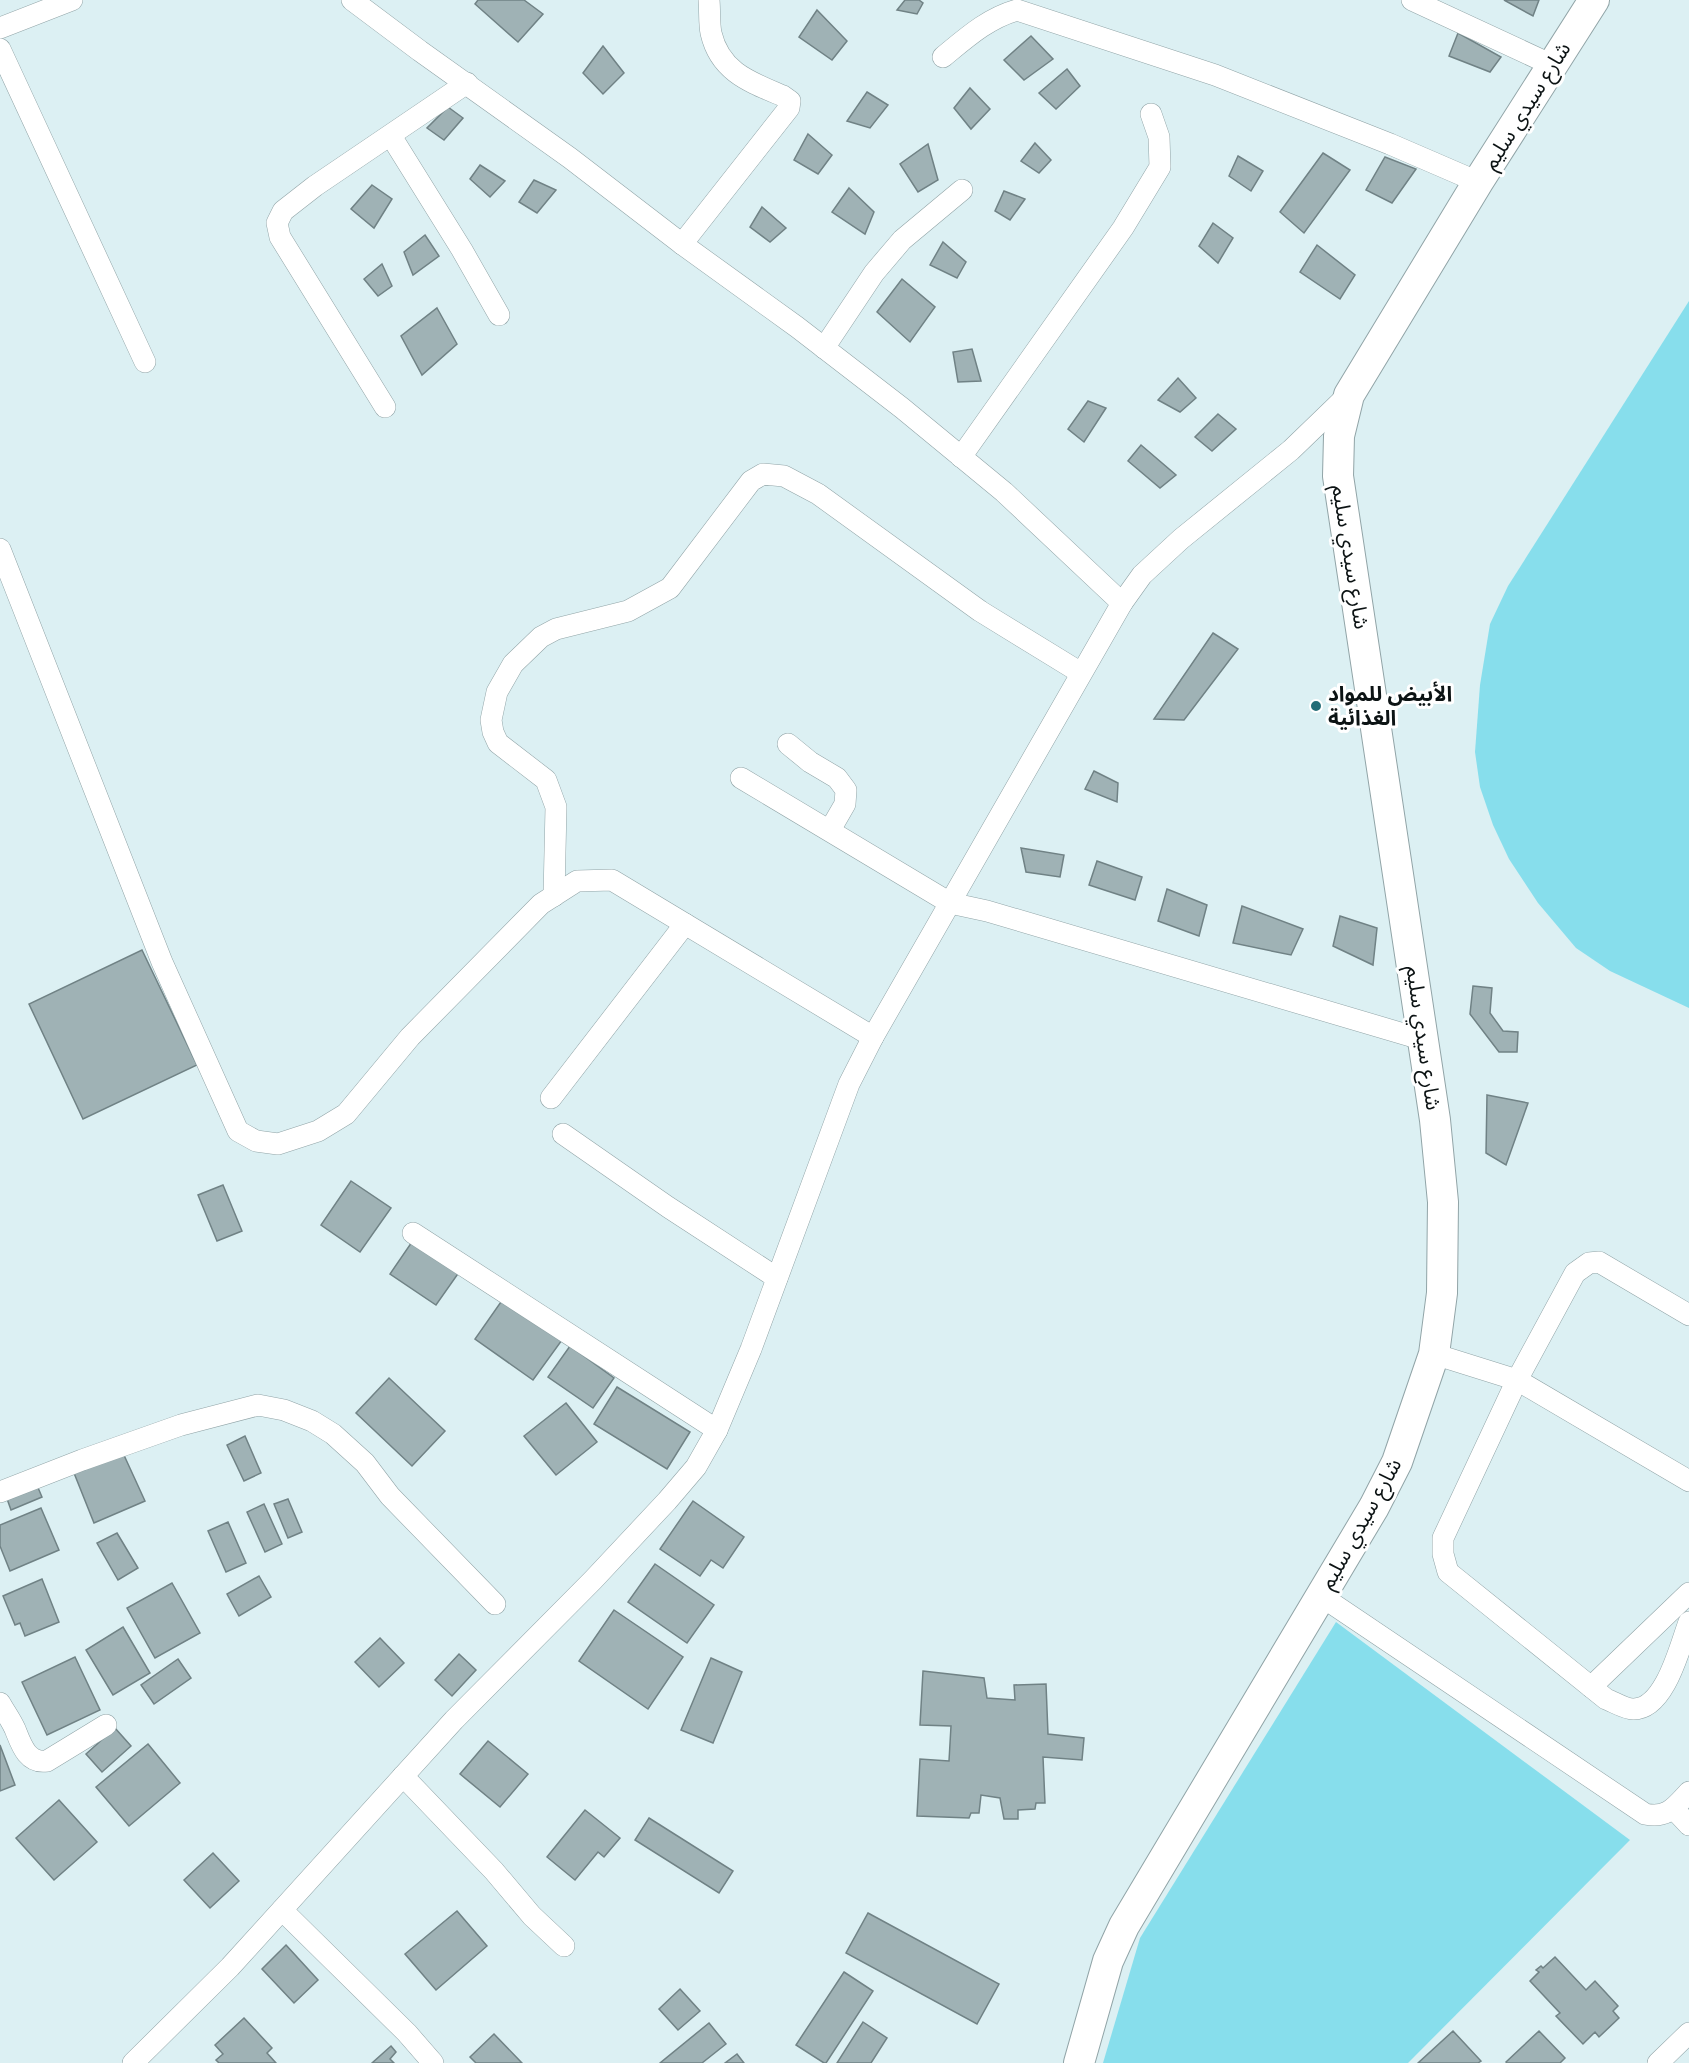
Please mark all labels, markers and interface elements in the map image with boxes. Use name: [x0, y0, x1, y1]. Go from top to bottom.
street label: شارع سيدي سليم: [1478, 38, 1579, 176]
street label: شارع سيدي سليم: [1323, 483, 1374, 631]
place label: الأبيض للمواد الغذائية: [1328, 681, 1452, 731]
marker: الأبيض للمواد الغذائية: [1309, 699, 1323, 713]
street label: شارع سيدي سليم: [1398, 964, 1446, 1112]
street label: شارع سيدي سليم: [1315, 1454, 1410, 1595]

